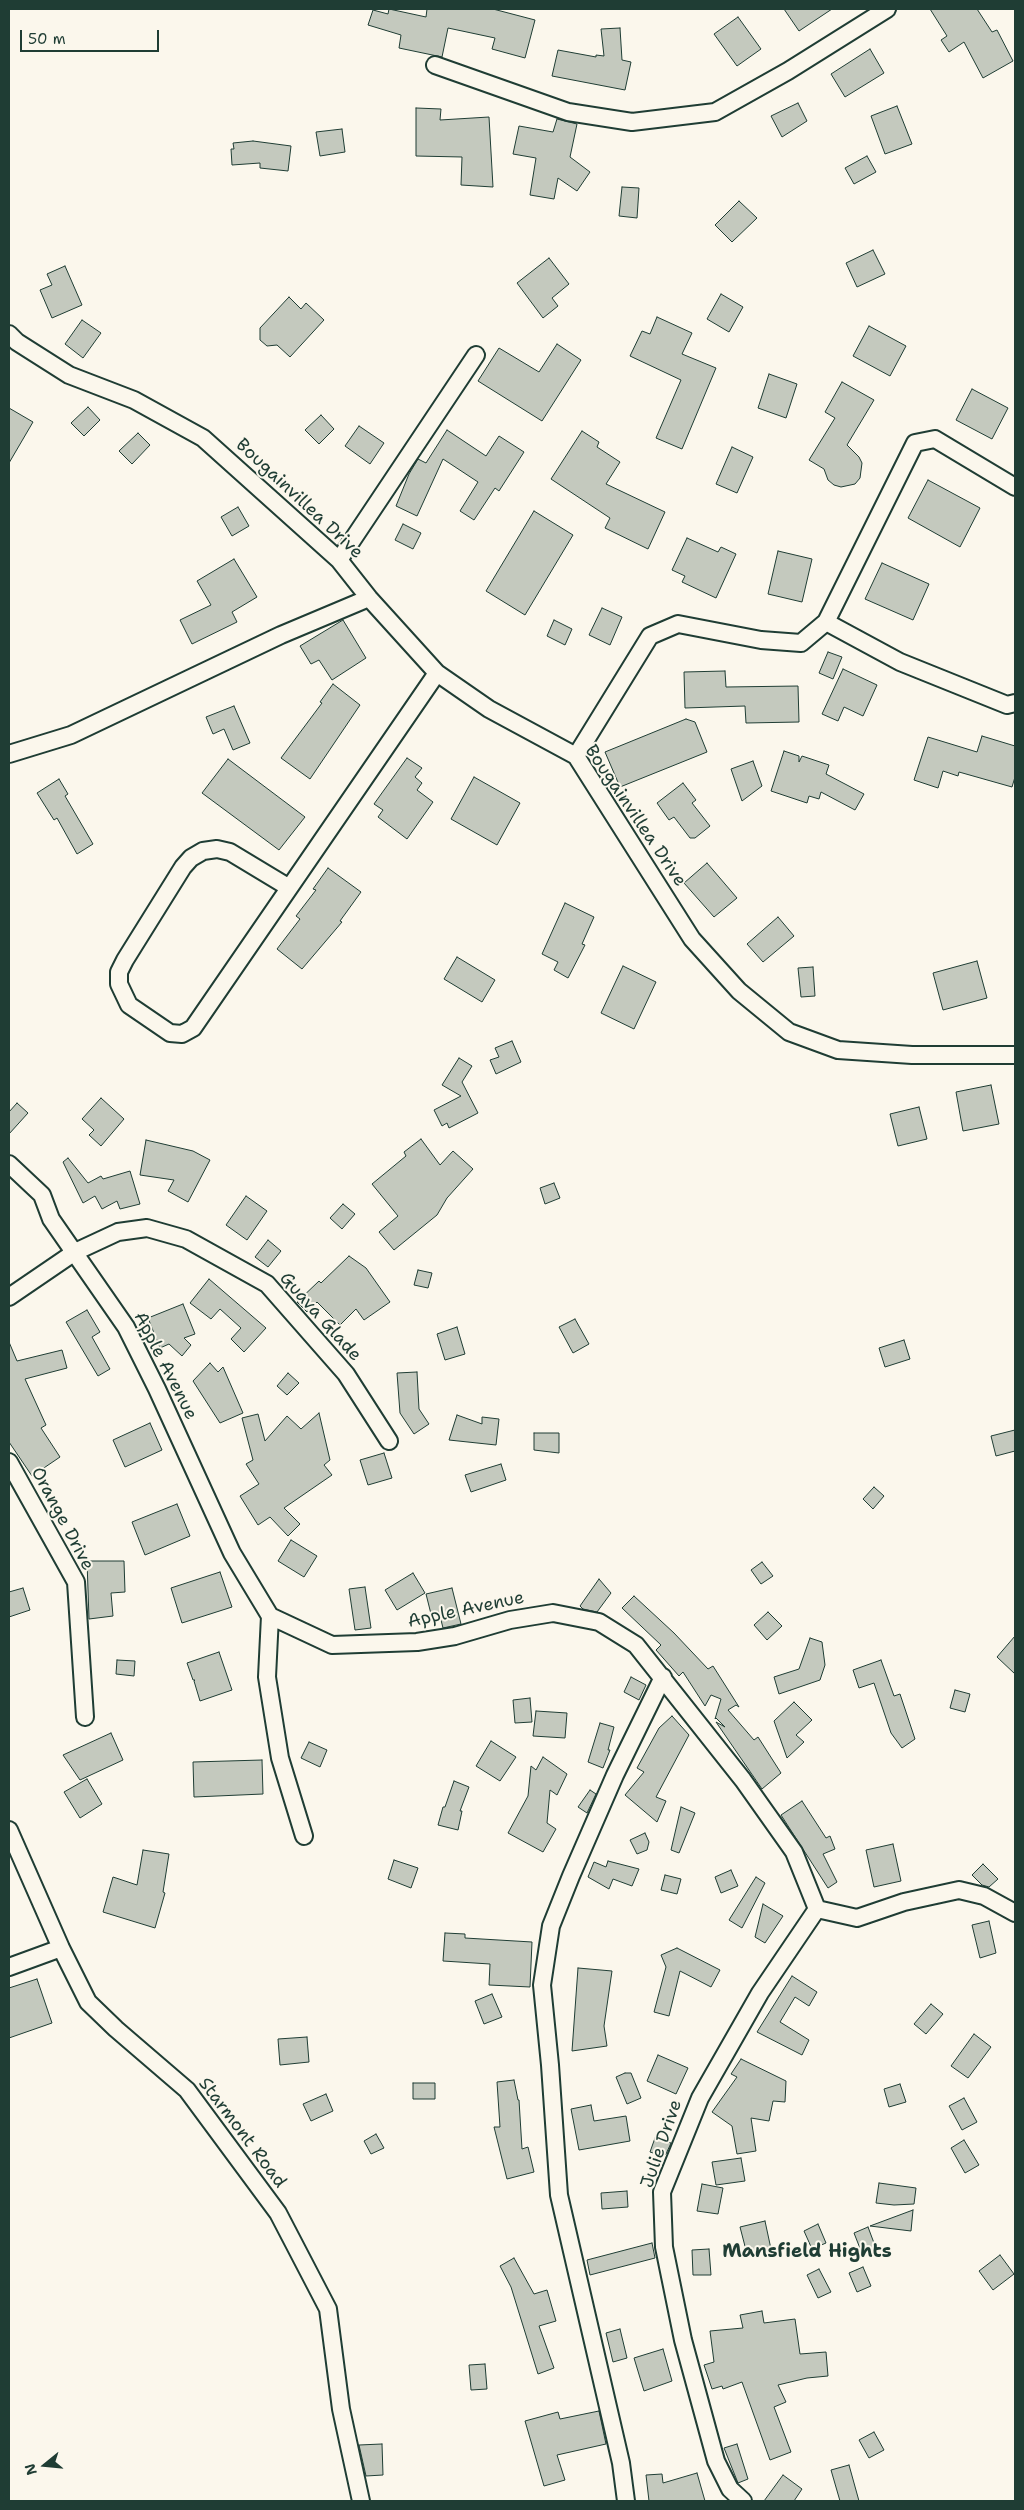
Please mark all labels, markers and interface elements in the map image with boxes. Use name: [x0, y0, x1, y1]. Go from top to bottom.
scale bar: [22, 20, 161, 52]
text: 50 m: [28, 29, 66, 49]
street label: Bougainvillea Drive: [231, 434, 367, 564]
street label: Bougainvillea Drive: [580, 741, 690, 891]
street label: Guava Glade: [274, 1268, 366, 1366]
street label: Apple Avenue: [129, 1308, 201, 1424]
street label: Orange Drive: [26, 1464, 98, 1574]
street label: Apple Avenue: [406, 1587, 526, 1633]
street label: Starmont Road: [194, 2074, 290, 2192]
street label: Julie Drive: [637, 2097, 687, 2191]
district label: Mansfield Hights: [722, 2241, 892, 2263]
north arrow: [20, 2440, 70, 2490]
text: N: [20, 2461, 41, 2477]

